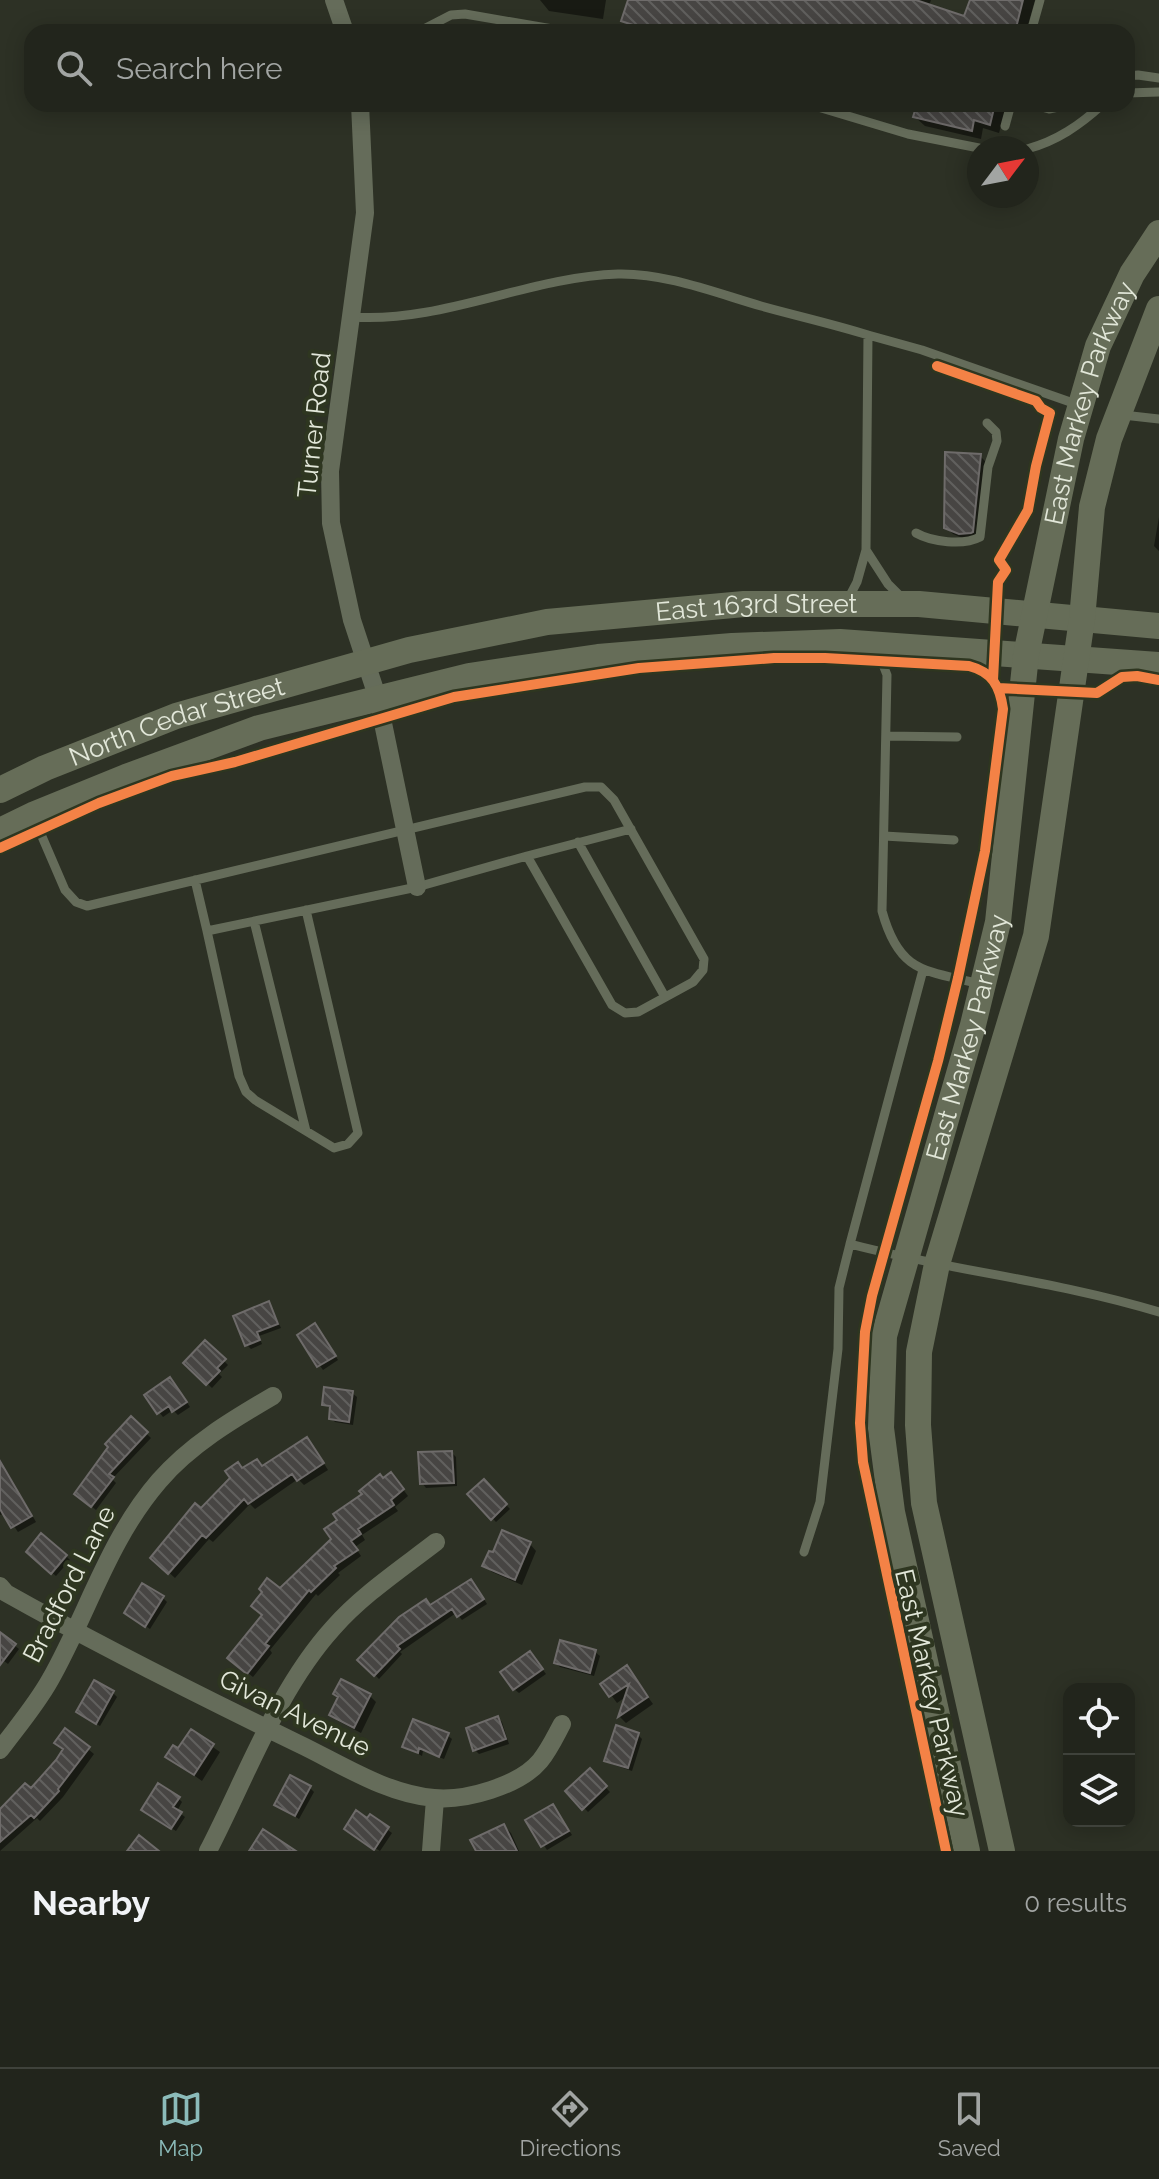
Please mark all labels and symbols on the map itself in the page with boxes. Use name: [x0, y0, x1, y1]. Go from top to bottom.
north arrow: [967, 136, 1039, 208]
street label: East Markey Parkway: [1038, 277, 1141, 528]
street label: Turner Road: [291, 351, 337, 499]
street label: East 163rd Street: [654, 589, 858, 627]
street label: North Cedar Street: [65, 671, 288, 772]
street label: East Markey Parkway: [920, 913, 1014, 1164]
street label: Bradford Lane: [17, 1501, 121, 1667]
street label: East Markey Parkway: [889, 1566, 975, 1820]
street label: Givan Avenue: [215, 1664, 375, 1762]

